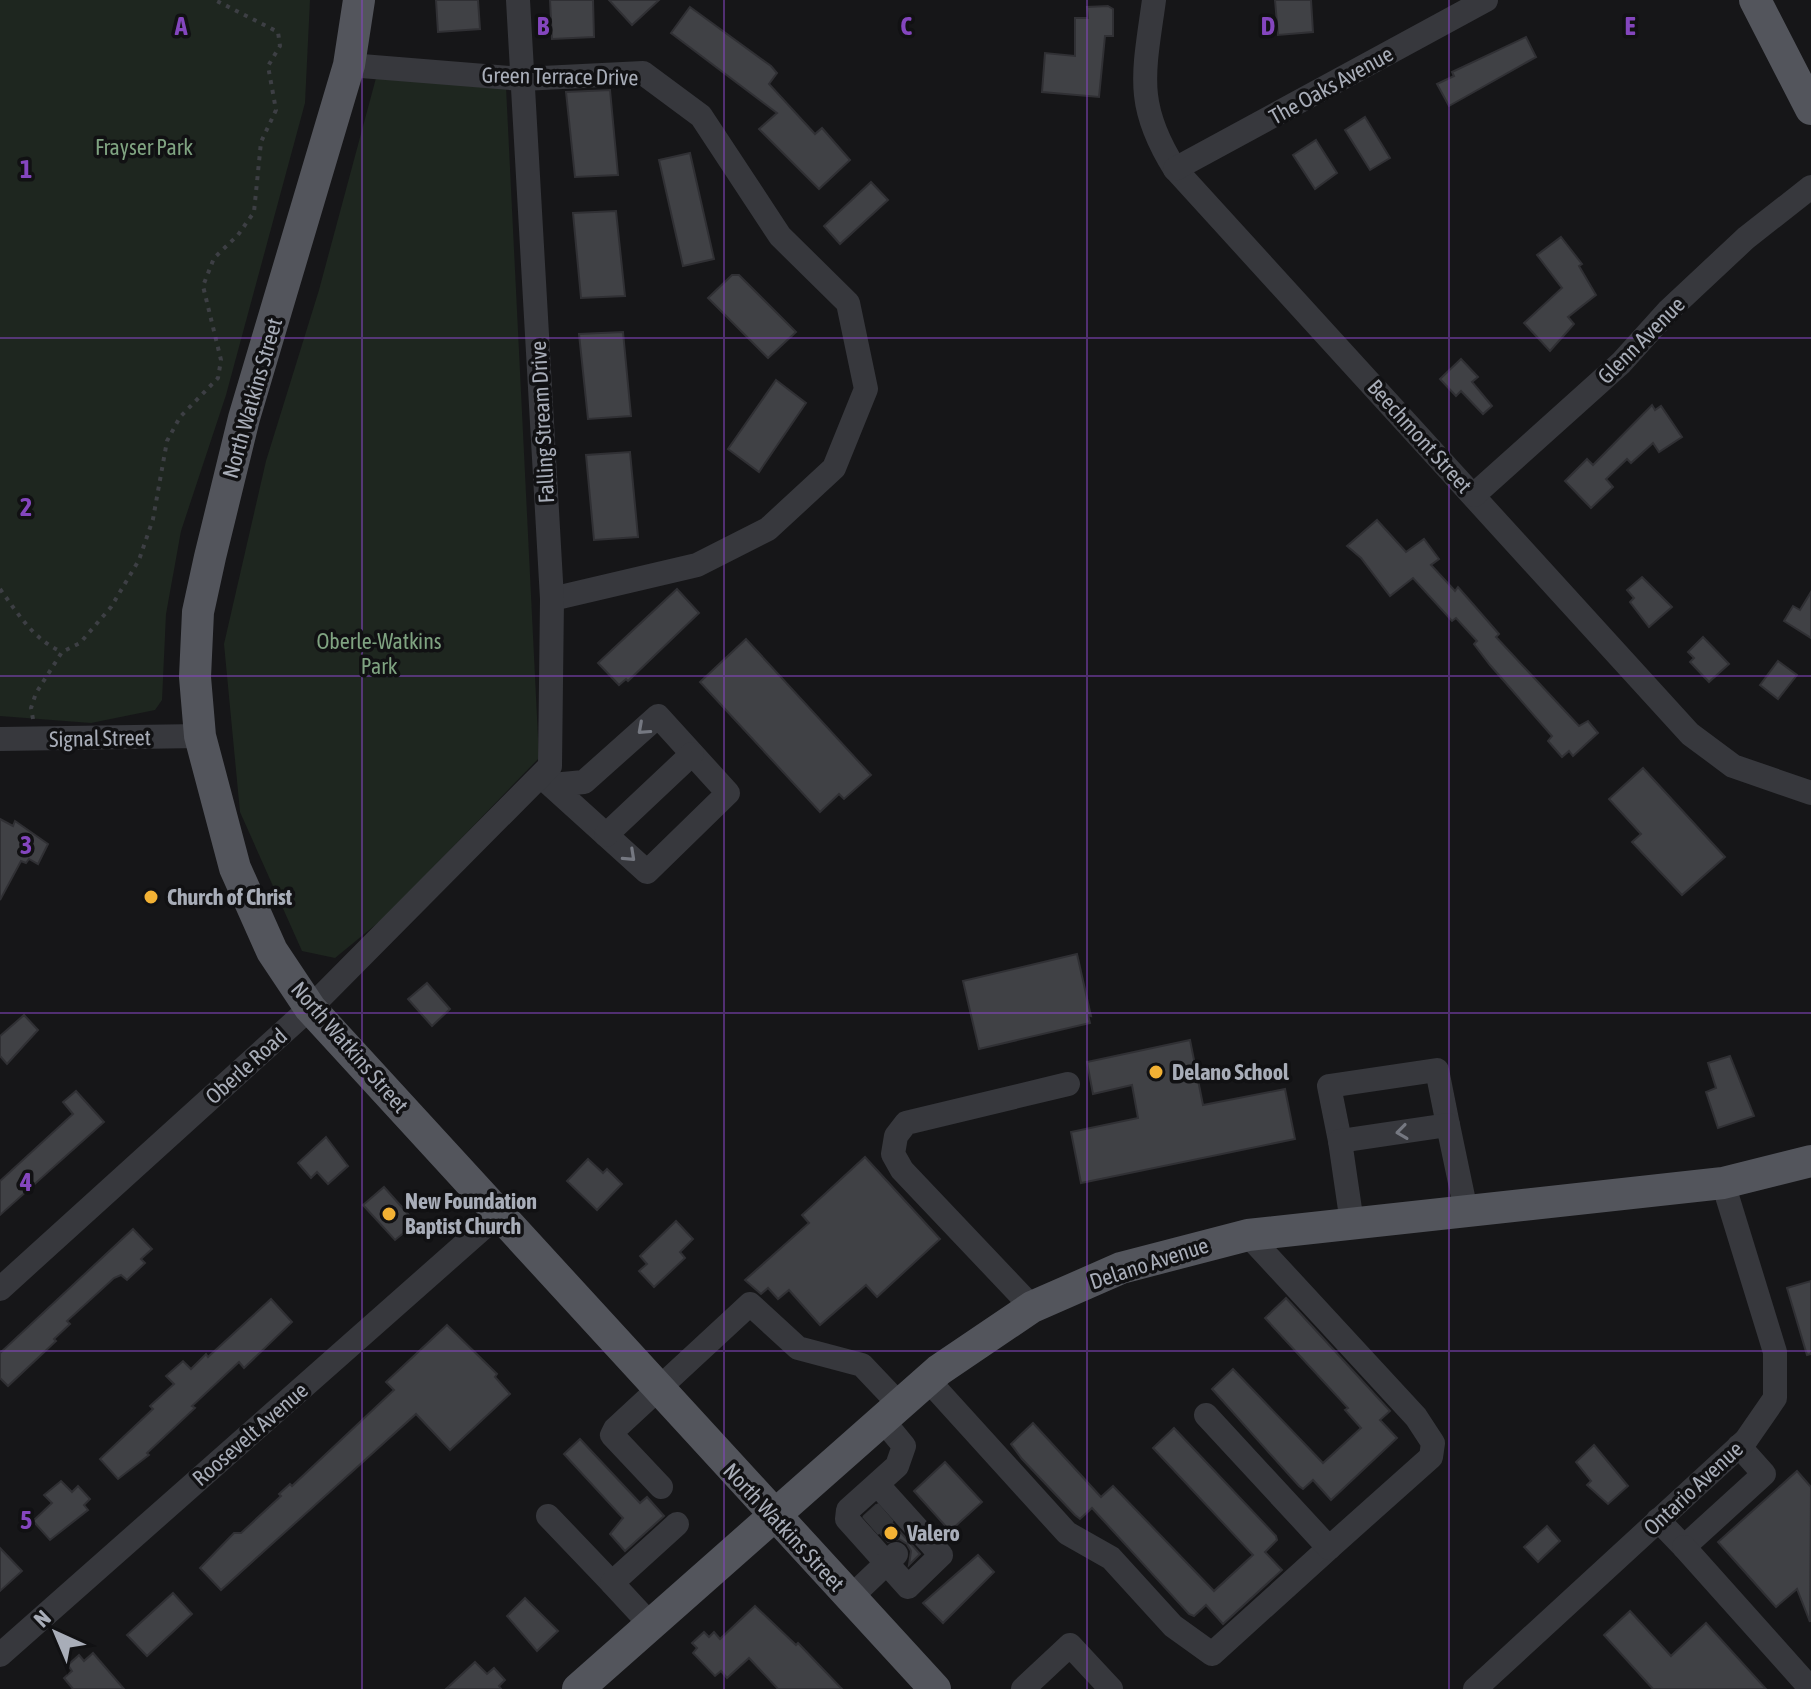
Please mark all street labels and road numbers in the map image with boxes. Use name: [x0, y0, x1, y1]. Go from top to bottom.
street label: The Oaks Avenue: [1265, 40, 1397, 130]
street label: Green Terrace Drive: [481, 62, 639, 90]
street label: Glenn Avenue: [1592, 291, 1690, 389]
street label: North Watkins Street: [217, 315, 287, 481]
street label: Falling Stream Drive: [525, 340, 559, 504]
street label: Beechmont Street: [1362, 374, 1478, 498]
street label: Signal Street: [49, 724, 151, 752]
street label: North Watkins Street: [286, 976, 414, 1118]
street label: Oberle Road: [200, 1023, 292, 1109]
street label: Delano Avenue: [1086, 1232, 1212, 1294]
street label: Roosevelt Avenue: [187, 1377, 313, 1491]
street label: Ontario Avenue: [1638, 1436, 1748, 1540]
street label: North Watkins Street: [718, 1458, 850, 1596]

